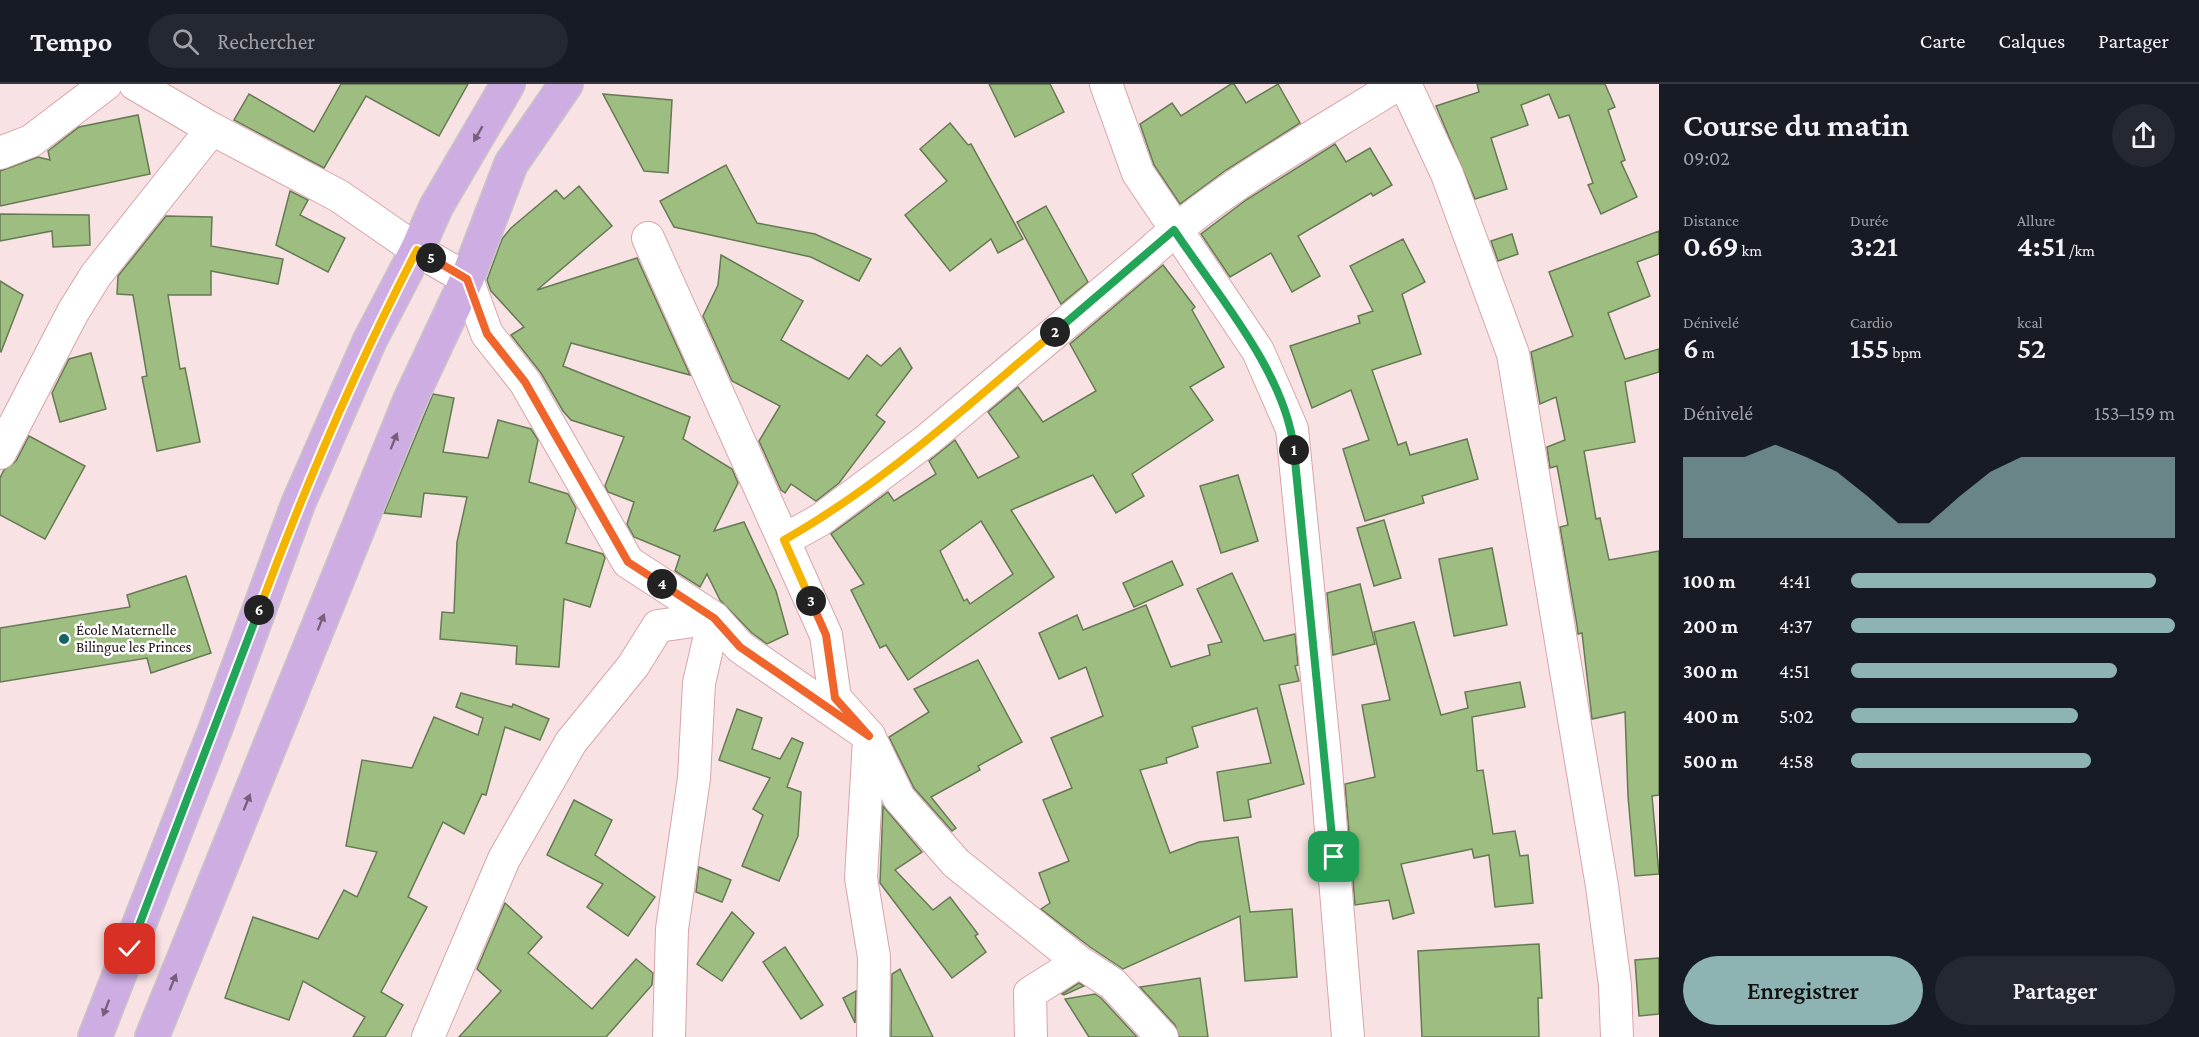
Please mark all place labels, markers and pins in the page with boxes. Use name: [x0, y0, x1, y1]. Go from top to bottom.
pin: 5: [416, 243, 446, 273]
pin: 2: [1040, 317, 1070, 347]
pin: 1: [1279, 435, 1309, 465]
pin: 4: [647, 569, 677, 599]
pin: 3: [796, 586, 826, 616]
pin: 6: [244, 595, 274, 625]
place label: École Maternelle Bilingue les Princes: [76, 622, 191, 656]
marker: École Maternelle Bilingue les Princes: [57, 632, 71, 646]
pin: [1308, 831, 1359, 882]
pin: [104, 923, 155, 974]

